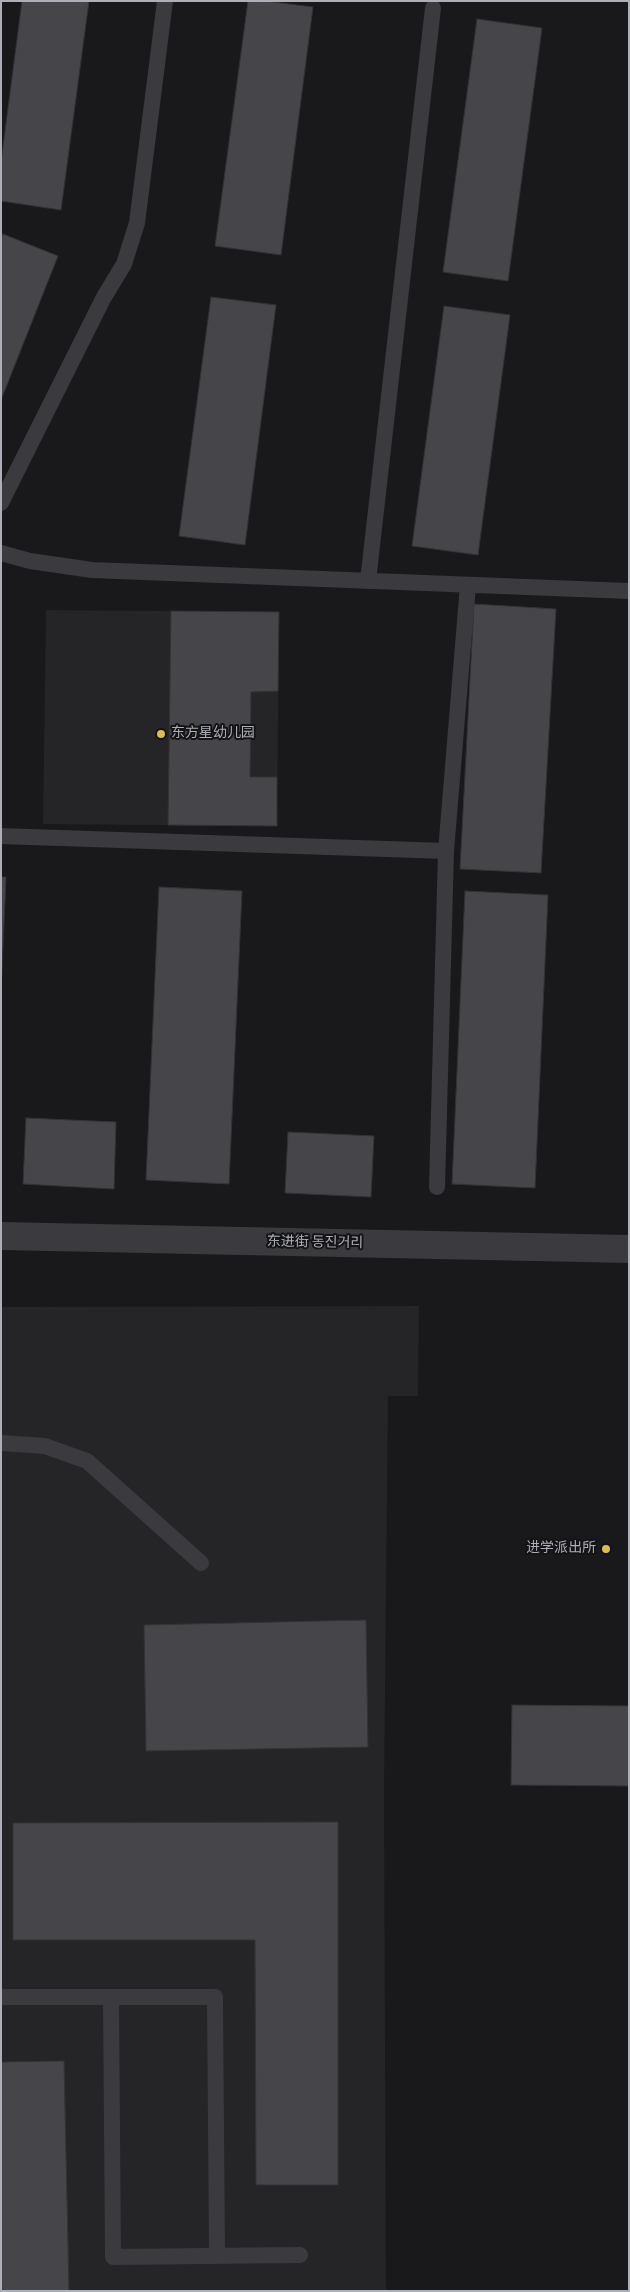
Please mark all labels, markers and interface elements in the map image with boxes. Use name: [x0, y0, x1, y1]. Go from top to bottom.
place label: 东方星幼儿园: [171, 726, 255, 742]
marker: 东方星幼儿园: [155, 728, 167, 740]
street label: 东进街 동진거리: [267, 1234, 363, 1252]
place label: 进学派出所: [526, 1541, 596, 1557]
marker: 进学派出所: [600, 1543, 612, 1555]

